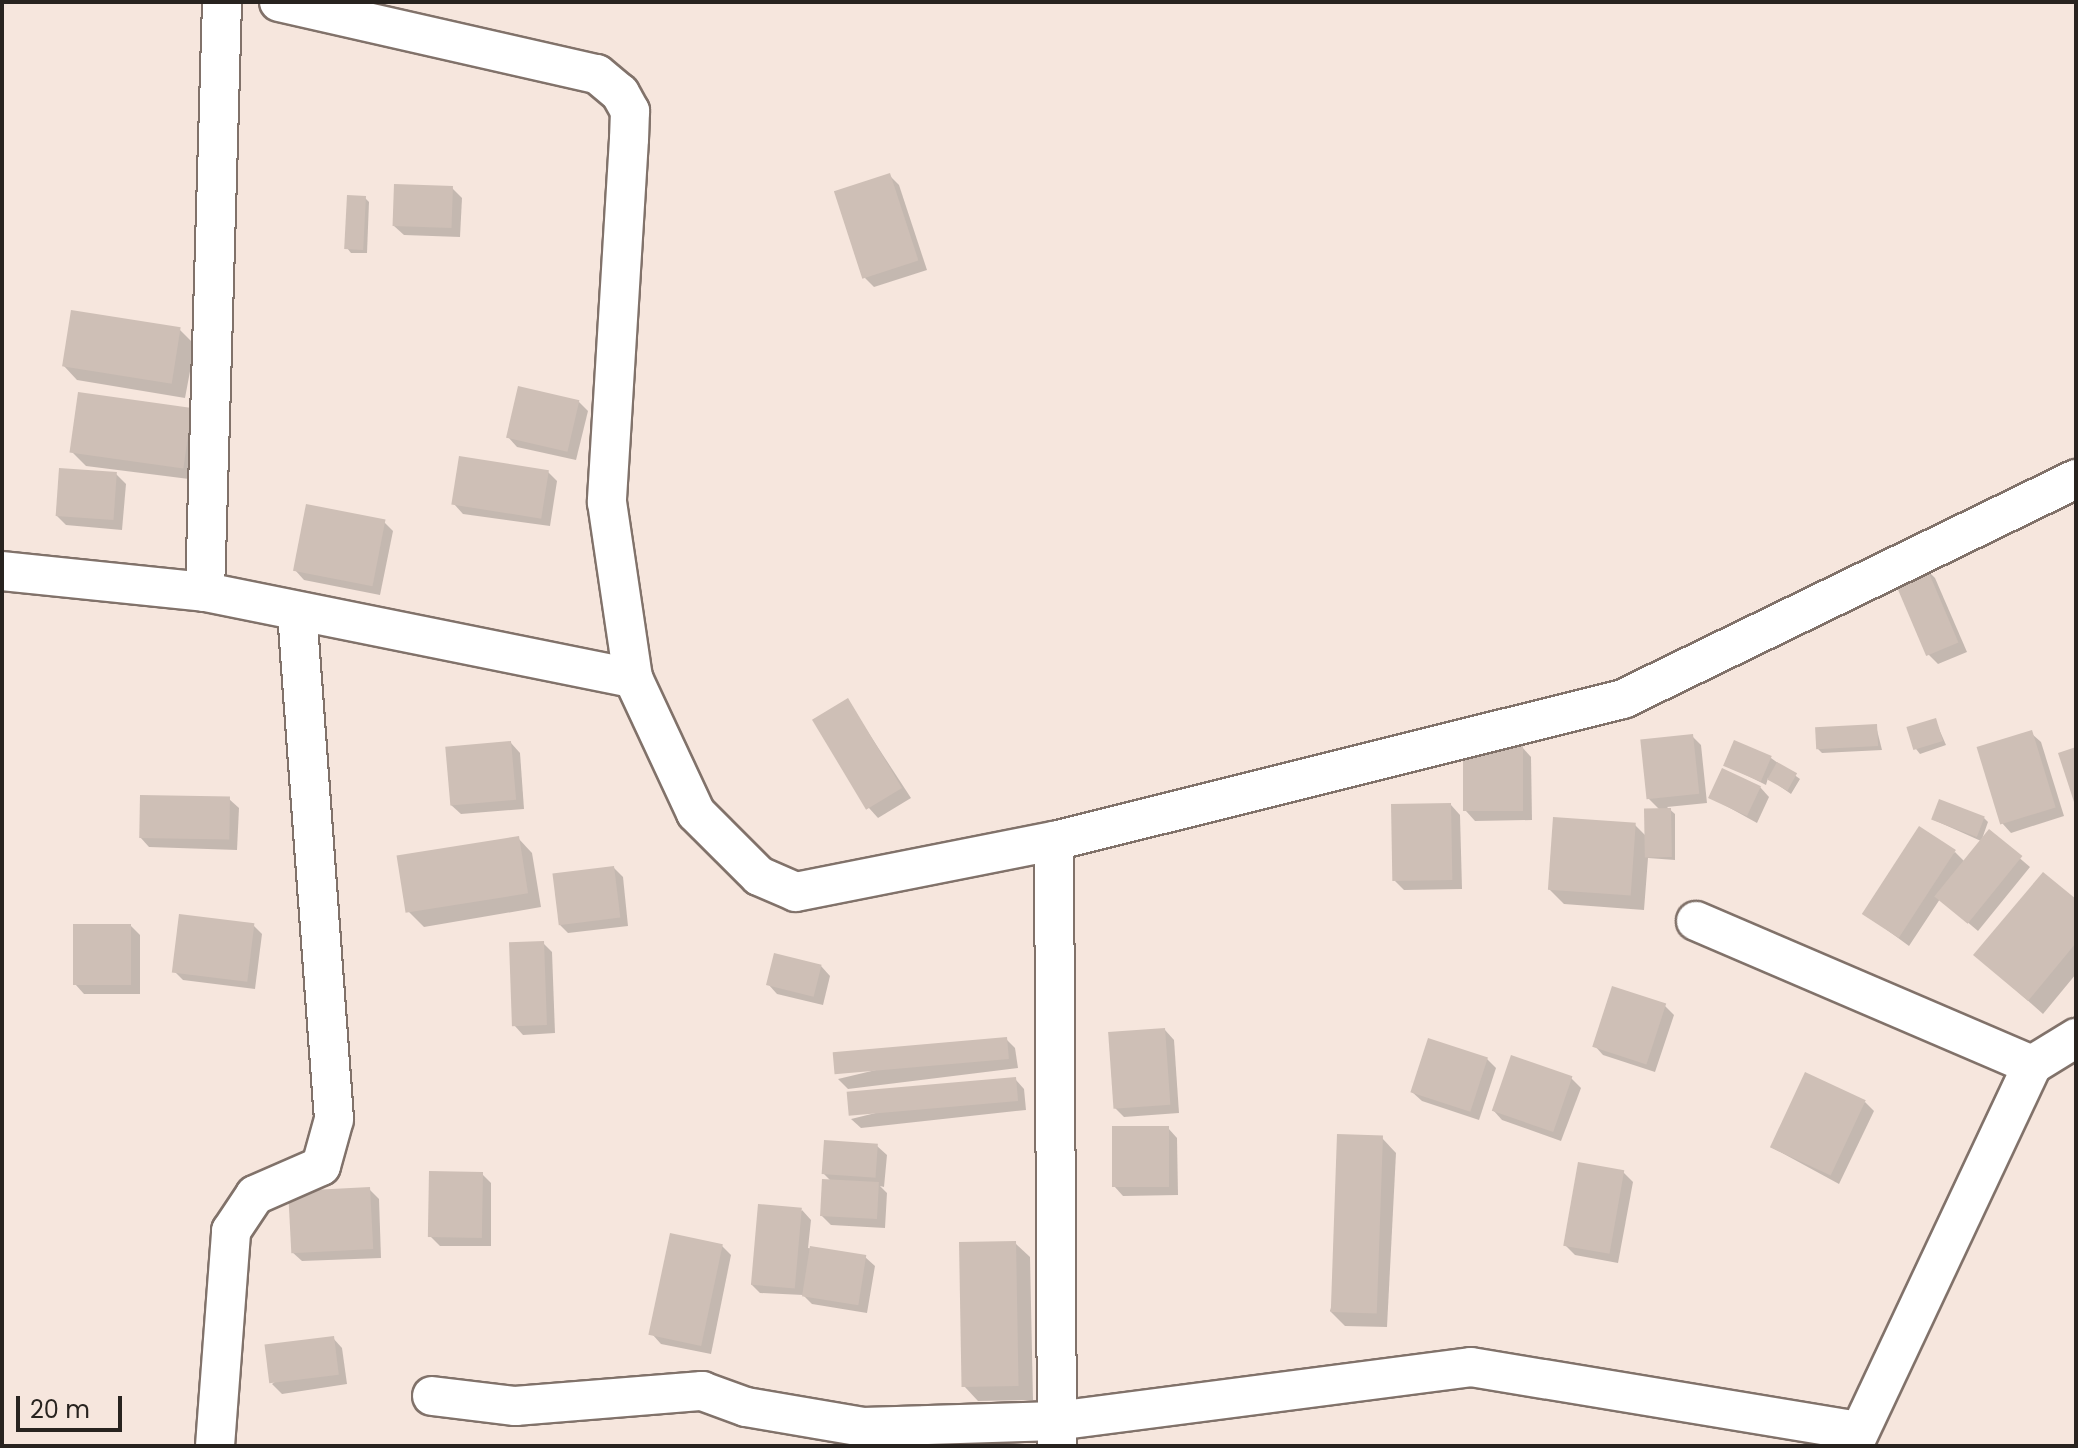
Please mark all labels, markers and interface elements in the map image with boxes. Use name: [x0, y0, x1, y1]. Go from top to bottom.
scale bar: [20, 1380, 126, 1430]
text: 20 m: [30, 1393, 90, 1426]

